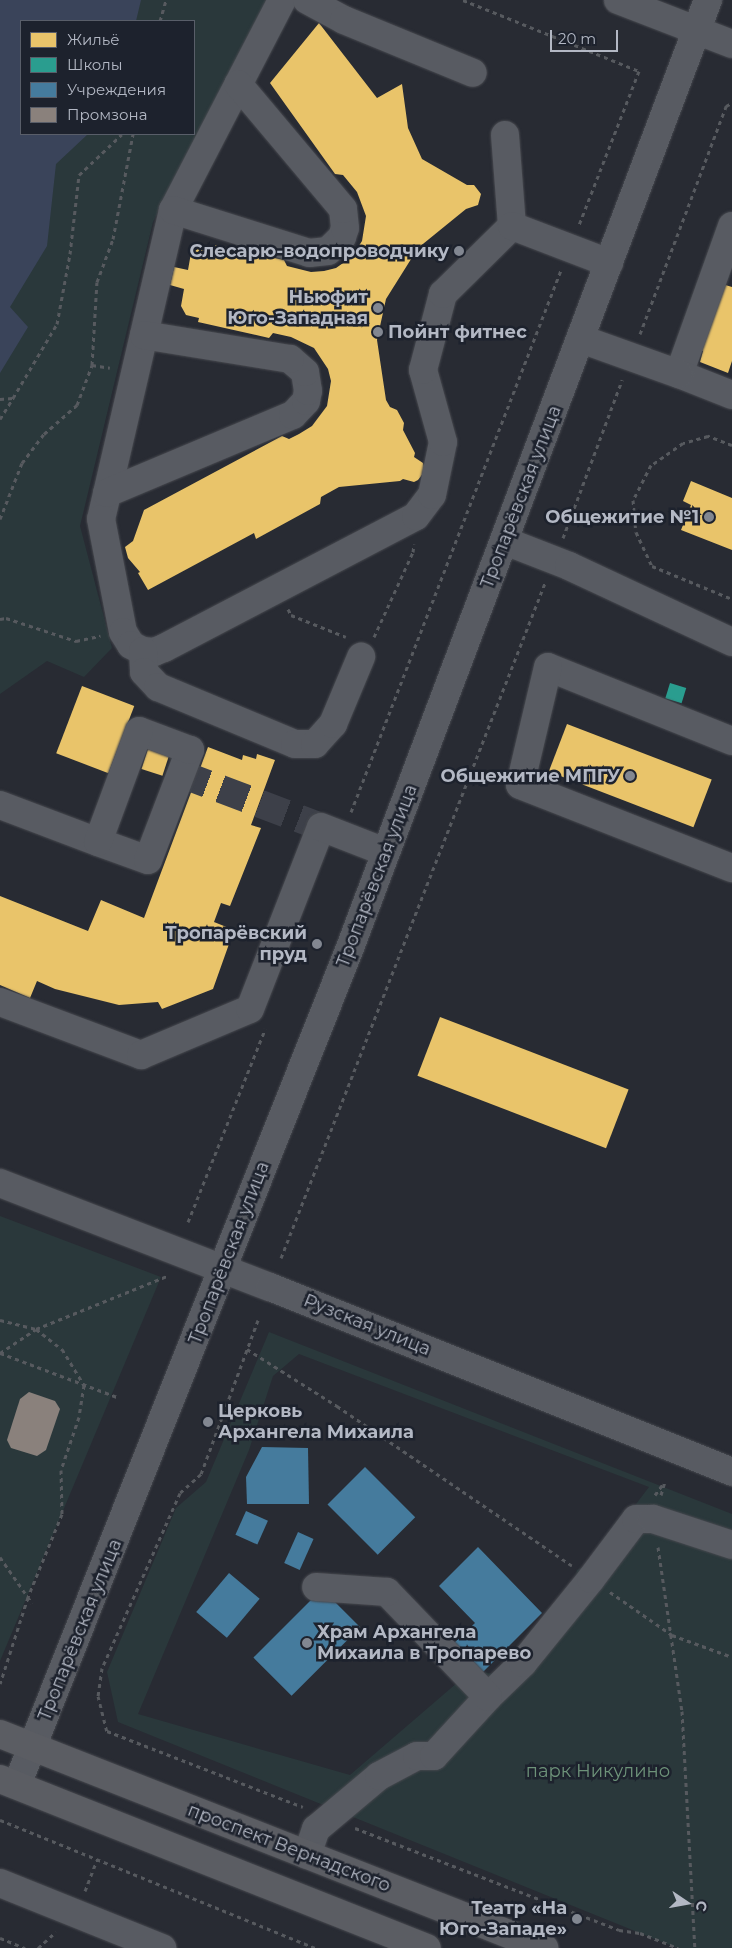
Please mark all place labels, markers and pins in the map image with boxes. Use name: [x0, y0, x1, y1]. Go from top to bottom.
place label: Слесарю-водопроводчику: [190, 240, 449, 262]
marker: Слесарю-водопроводчику: [453, 245, 465, 257]
place label: Ньюфит Юго-Западная: [227, 287, 368, 330]
marker: Ньюфит Юго-Западная: [372, 302, 384, 314]
place label: Пойнт фитнес: [388, 321, 527, 343]
marker: Пойнт фитнес: [372, 326, 384, 338]
place label: Общежитие №1: [545, 506, 699, 528]
marker: Общежитие №1: [703, 511, 715, 523]
place label: Общежитие МПГУ: [441, 765, 620, 787]
marker: Общежитие МПГУ: [624, 770, 636, 782]
place label: Тропарёвский пруд: [165, 923, 307, 966]
marker: Тропарёвский пруд: [311, 938, 323, 950]
place label: Церковь Архангела Михаила: [218, 1401, 414, 1444]
marker: Церковь Архангела Михаила: [202, 1416, 214, 1428]
place label: Храм Архангела Михаила в Тропарево: [317, 1622, 531, 1665]
marker: Храм Архангела Михаила в Тропарево: [301, 1637, 313, 1649]
place label: Театр «На Юго-Западе»: [439, 1898, 567, 1940]
marker: Театр «На Юго-Западе»: [571, 1913, 583, 1925]

